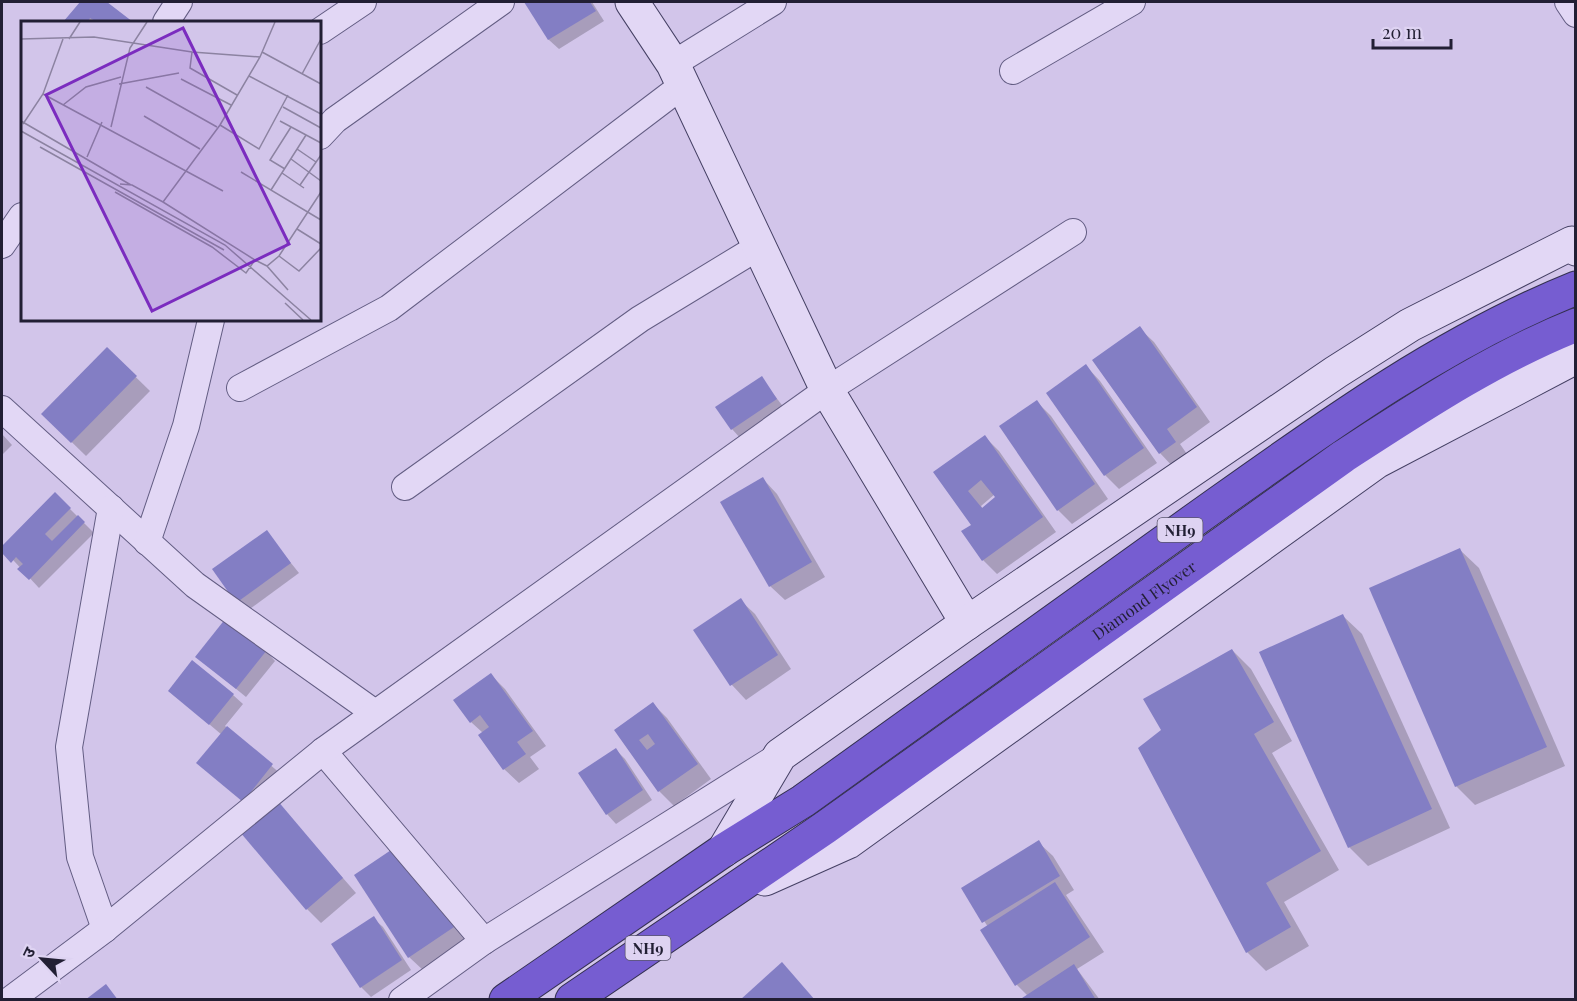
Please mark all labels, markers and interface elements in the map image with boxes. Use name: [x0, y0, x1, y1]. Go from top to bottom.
scale bar: [1373, 12, 1451, 50]
text: 20 m: [1382, 20, 1422, 44]
inset map: [21, 21, 321, 321]
road number: NH9: [1158, 518, 1202, 542]
street label: Diamond Flyover: [1087, 555, 1200, 644]
north arrow: [12, 929, 72, 989]
road number: NH9: [626, 936, 670, 960]
text: उ: [17, 943, 40, 961]

